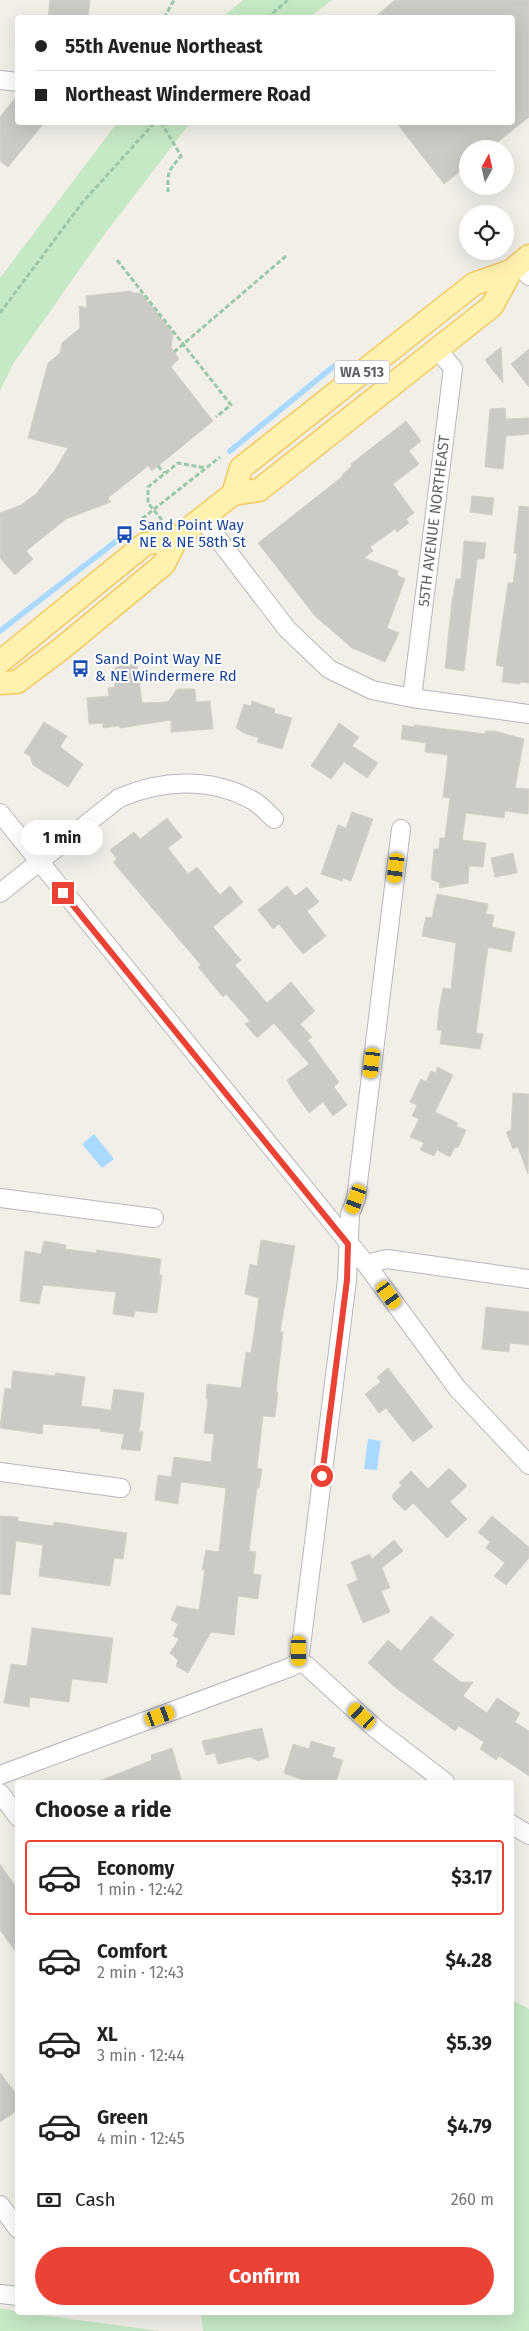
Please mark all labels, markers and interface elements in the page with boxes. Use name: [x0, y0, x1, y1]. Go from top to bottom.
text: 55th Avenue Northeast: [65, 35, 263, 58]
text: Northeast Windermere Road: [65, 83, 311, 106]
north arrow: [459, 140, 514, 195]
map controls: [459, 140, 514, 260]
button: locate: [459, 205, 514, 260]
road number: WA 513: [334, 361, 390, 384]
street label: 55TH AVENUE NORTHEAST: [415, 434, 453, 608]
place label: Sand Point Way NE & NE 58th St: [139, 516, 247, 551]
bus stop icon: Sand Point Way NE & NE 58th St: [115, 524, 135, 544]
place label: Sand Point Way NE & NE Windermere Rd: [95, 650, 237, 685]
bus stop icon: Sand Point Way NE & NE Windermere Rd: [71, 658, 91, 678]
callout: 1 min: [22, 820, 104, 856]
text: 1 min: [43, 828, 81, 847]
car: [386, 852, 405, 884]
route end: [52, 882, 74, 904]
car: [362, 1047, 381, 1079]
car: [343, 1182, 368, 1216]
car: [374, 1278, 403, 1312]
route start: [311, 1465, 333, 1487]
car: [291, 1636, 306, 1666]
car: [345, 1700, 378, 1732]
car: [143, 1704, 176, 1728]
text: Choose a ride: [35, 1796, 171, 1823]
icon: car: [37, 1855, 82, 1900]
text: Economy: [97, 1857, 174, 1880]
text: $3.17: [451, 1866, 492, 1889]
text: 1 min · 12:42: [97, 1880, 183, 1899]
icon: car: [37, 1938, 82, 1983]
text: Comfort: [97, 1940, 167, 1963]
text: $4.28: [445, 1949, 492, 1972]
text: 2 min · 12:43: [97, 1963, 184, 1982]
icon: car: [37, 2021, 82, 2066]
text: XL: [97, 2023, 118, 2046]
text: $5.39: [446, 2032, 492, 2055]
text: 3 min · 12:44: [97, 2046, 185, 2065]
icon: car: [37, 2104, 82, 2149]
text: Green: [97, 2106, 148, 2129]
text: $4.79: [447, 2115, 492, 2138]
text: 4 min · 12:45: [97, 2129, 185, 2148]
icon: cash: [35, 2186, 63, 2214]
text: Cash: [75, 2188, 116, 2211]
text: 260 m: [451, 2190, 494, 2209]
button: Confirm: [35, 2247, 494, 2305]

